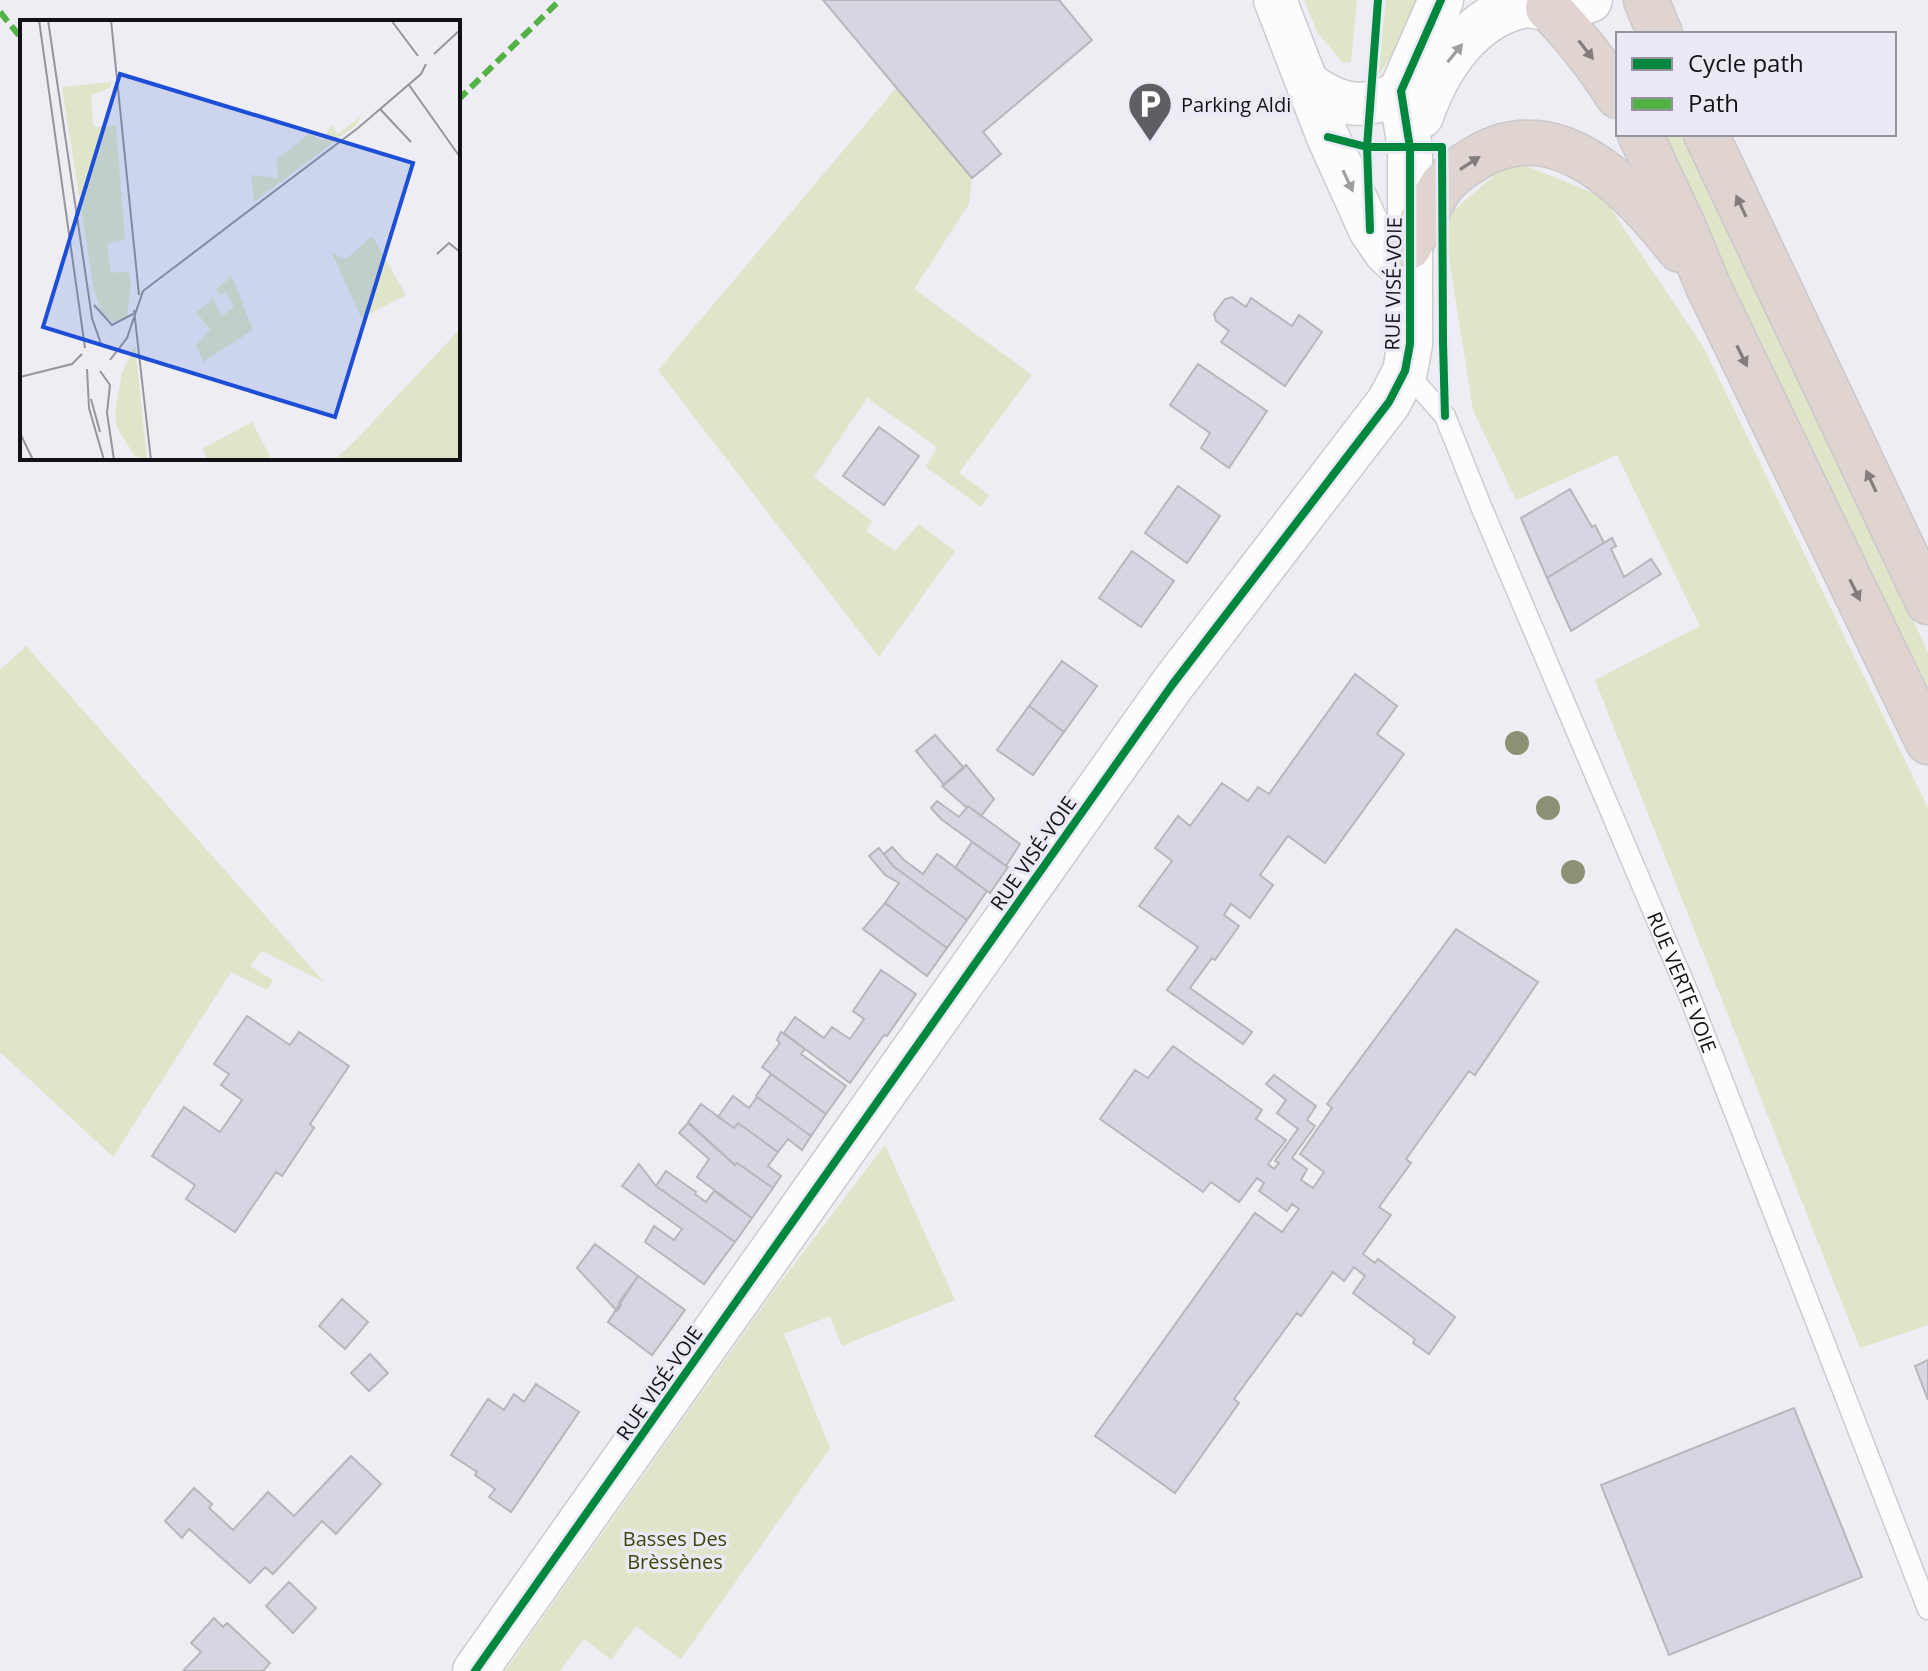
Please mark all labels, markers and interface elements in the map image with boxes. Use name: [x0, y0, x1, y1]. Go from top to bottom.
inset map: [20, 20, 460, 460]
legend: [1616, 32, 1896, 136]
one-way arrow: [1577, 40, 1594, 60]
one-way arrow: [1446, 43, 1462, 63]
text: Cycle path: [1688, 46, 1804, 79]
parking icon: Parking Aldi: [1126, 80, 1174, 143]
text: Path: [1688, 86, 1739, 119]
place label: Parking Aldi: [1181, 91, 1291, 118]
one-way arrow: [1459, 155, 1480, 170]
one-way arrow: [1341, 170, 1355, 193]
one-way arrow: [1734, 195, 1748, 218]
street label: RUE VISÉ-VOIE: [1378, 217, 1408, 351]
one-way arrow: [1735, 345, 1748, 368]
one-way arrow: [1864, 469, 1878, 492]
one-way arrow: [1848, 579, 1861, 602]
street label: RUE VISÉ-VOIE: [984, 791, 1082, 915]
street label: RUE VERTE VOIE: [1641, 907, 1724, 1056]
street label: RUE VISÉ-VOIE: [610, 1321, 708, 1445]
park label: Basses Des Brèssènes: [623, 1525, 727, 1575]

